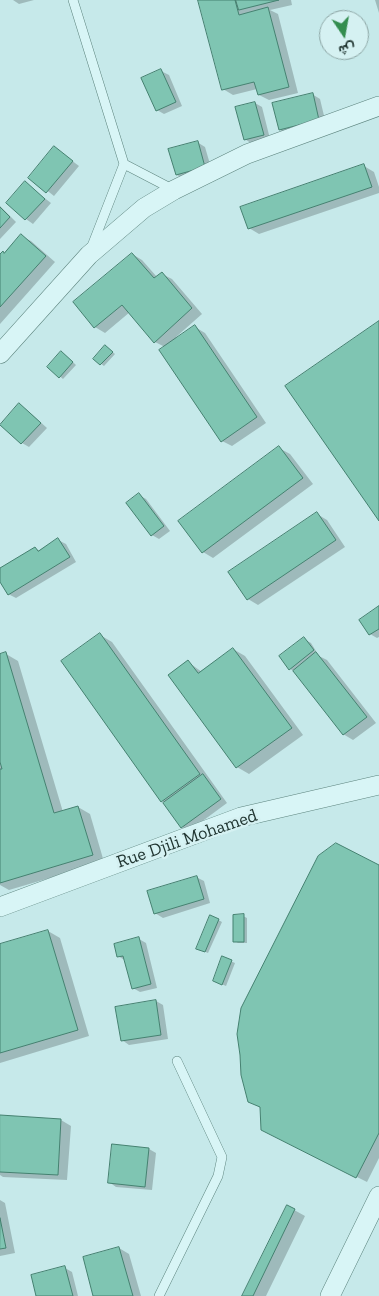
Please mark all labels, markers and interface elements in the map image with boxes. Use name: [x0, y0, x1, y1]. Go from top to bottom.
north arrow: [319, 10, 369, 60]
text: ش: [337, 39, 357, 59]
street label: Rue Djili Mohamed: [114, 805, 260, 873]

